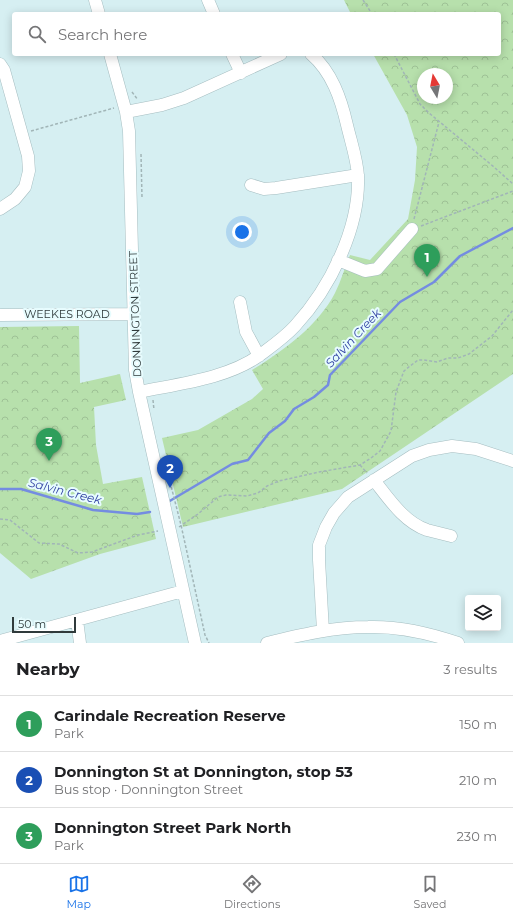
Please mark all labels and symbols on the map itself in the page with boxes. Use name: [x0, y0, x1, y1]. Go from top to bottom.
north arrow: [417, 68, 453, 104]
your location: [232, 222, 252, 242]
pin: 1: [414, 244, 440, 277]
street label: DONNINGTON STREET: [126, 250, 144, 377]
water label: Salvin Creek: [322, 305, 385, 370]
street label: WEEKES ROAD: [24, 307, 110, 321]
pin: 3: [36, 428, 62, 461]
pin: 2: [157, 455, 183, 488]
water label: Salvin Creek: [27, 475, 104, 508]
scale bar: [12, 615, 76, 634]

